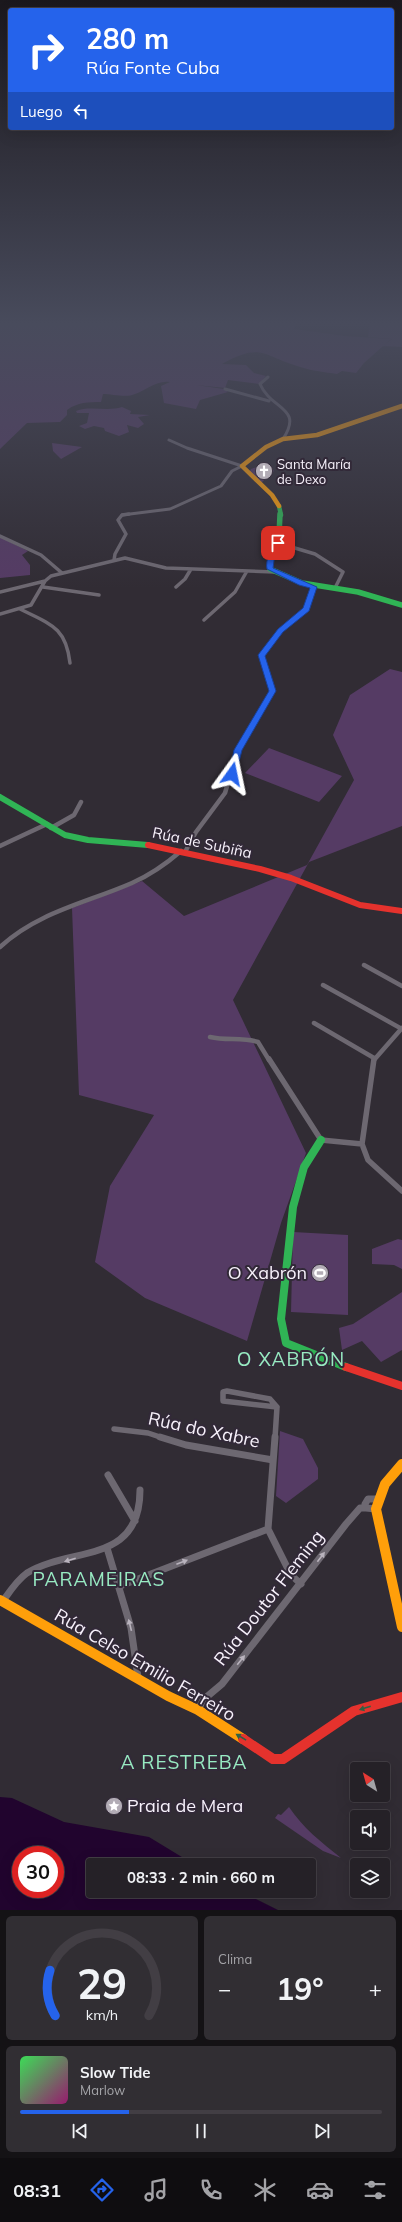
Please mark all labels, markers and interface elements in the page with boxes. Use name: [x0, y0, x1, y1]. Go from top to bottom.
text: 280 m: [86, 21, 169, 56]
icon: right: [20, 24, 72, 76]
text: Rúa Fonte Cuba: [86, 56, 220, 79]
icon: left: [70, 100, 92, 122]
text: Luego: [20, 102, 62, 121]
place label: Santa María de Dexo: [277, 456, 351, 487]
church icon: Santa María de Dexo: [254, 461, 274, 481]
pin: [261, 526, 295, 560]
icon: arrive: [267, 532, 289, 554]
position arrow: [211, 753, 253, 795]
street label: Rúa de Subiña: [151, 823, 254, 862]
place label: O Xabrón: [228, 1261, 307, 1284]
sports icon: O Xabrón: [310, 1263, 330, 1283]
district label: O XABRÓN: [237, 1347, 345, 1371]
street label: Rúa do Xabre: [146, 1406, 262, 1453]
street label: Rúa Doutor Fleming: [208, 1525, 329, 1670]
one-way arrow: [317, 1552, 325, 1563]
one-way arrow: [64, 1557, 76, 1563]
one-way arrow: [177, 1559, 189, 1565]
district label: PARAMEIRAS: [33, 1567, 165, 1591]
street label: Rúa Celso Emilio Ferreiro: [51, 1603, 240, 1726]
one-way arrow: [127, 1619, 133, 1631]
one-way arrow: [237, 1654, 245, 1665]
one-way arrow: [358, 1705, 370, 1711]
one-way arrow: [235, 1734, 246, 1741]
district label: A RESTREBA: [120, 1750, 248, 1774]
north arrow: [350, 1762, 390, 1802]
map controls: [350, 1762, 390, 1898]
place label: Praia de Mera: [127, 1794, 243, 1817]
place icon: Praia de Mera: [104, 1796, 124, 1816]
button: sound: [350, 1810, 390, 1850]
speed limit sign: 30: [12, 1846, 64, 1898]
button: layers: [350, 1858, 390, 1898]
text: 08:33 · 2 min · 660 m: [127, 1868, 275, 1887]
text: Clima: [218, 1951, 252, 1967]
text: 29: [77, 1957, 127, 2009]
text: 19°: [276, 1970, 324, 2008]
text: −: [218, 1975, 231, 2003]
text: +: [369, 1975, 382, 2003]
text: km/h: [86, 2006, 118, 2024]
text: Slow Tide: [80, 2063, 150, 2082]
text: Marlow: [80, 2082, 125, 2098]
icon: previous: [69, 2120, 91, 2142]
icon: pause: [190, 2120, 212, 2142]
icon: next: [311, 2120, 333, 2142]
icon: directions: [88, 2176, 116, 2204]
icon: music: [142, 2176, 170, 2204]
icon: phone: [197, 2176, 225, 2204]
icon: climate: [251, 2176, 279, 2204]
icon: car: [306, 2176, 334, 2204]
icon: filters: [361, 2176, 389, 2204]
text: 08:31: [13, 2179, 61, 2202]

